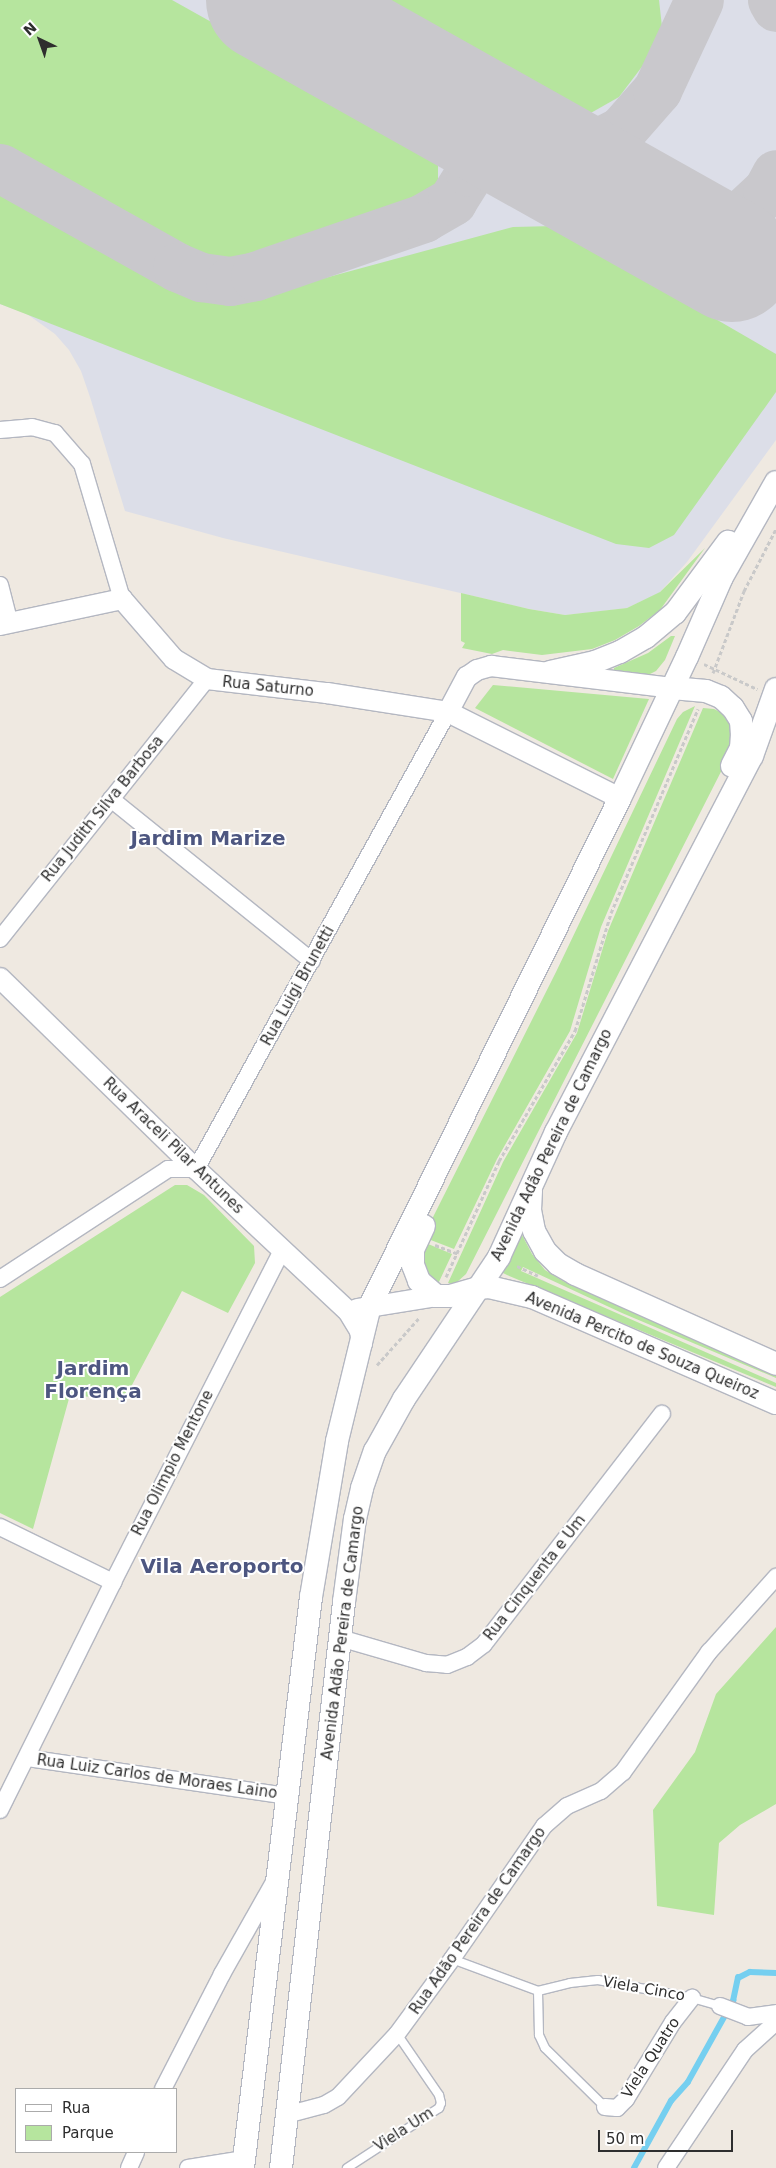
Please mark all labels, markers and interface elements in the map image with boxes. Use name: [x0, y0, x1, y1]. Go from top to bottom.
north arrow: [15, 15, 65, 65]
text: N: [20, 19, 40, 39]
street label: Rua Saturno: [221, 673, 315, 701]
street label: Rua Judith Silva Barbosa: [38, 732, 168, 886]
district label: Jardim Marize: [130, 826, 286, 850]
street label: Rua Luigi Brunetti: [258, 923, 338, 1049]
street label: Avenida Adão Pereira de Camargo: [488, 1026, 616, 1264]
street label: Rua Araceli Pilar Antunes: [99, 1074, 247, 1218]
street label: Avenida Percito de Souza Queiroz: [523, 1289, 761, 1403]
district label: Jardim Florença: [44, 1357, 142, 1404]
street label: Rua Olimpio Mentone: [128, 1387, 218, 1539]
street label: Avenida Adão Pereira de Camargo: [318, 1505, 368, 1761]
street label: Rua Cinquenta e Um: [480, 1512, 590, 1644]
district label: Vila Aeroporto: [140, 1554, 304, 1578]
street label: Rua Luiz Carlos de Moraes Laino: [36, 1751, 278, 1803]
street label: Rua Adão Pereira de Camargo: [406, 1824, 550, 2018]
street label: Viela Cinco: [602, 1973, 686, 2005]
street label: Viela Quatro: [618, 2014, 684, 2102]
legend: [15, 2088, 178, 2153]
text: Rua: [62, 2099, 90, 2117]
street label: Viela Um: [371, 2104, 437, 2156]
scale bar: [601, 2120, 736, 2152]
text: Parque: [62, 2124, 114, 2142]
text: 50 m: [606, 2130, 644, 2148]

